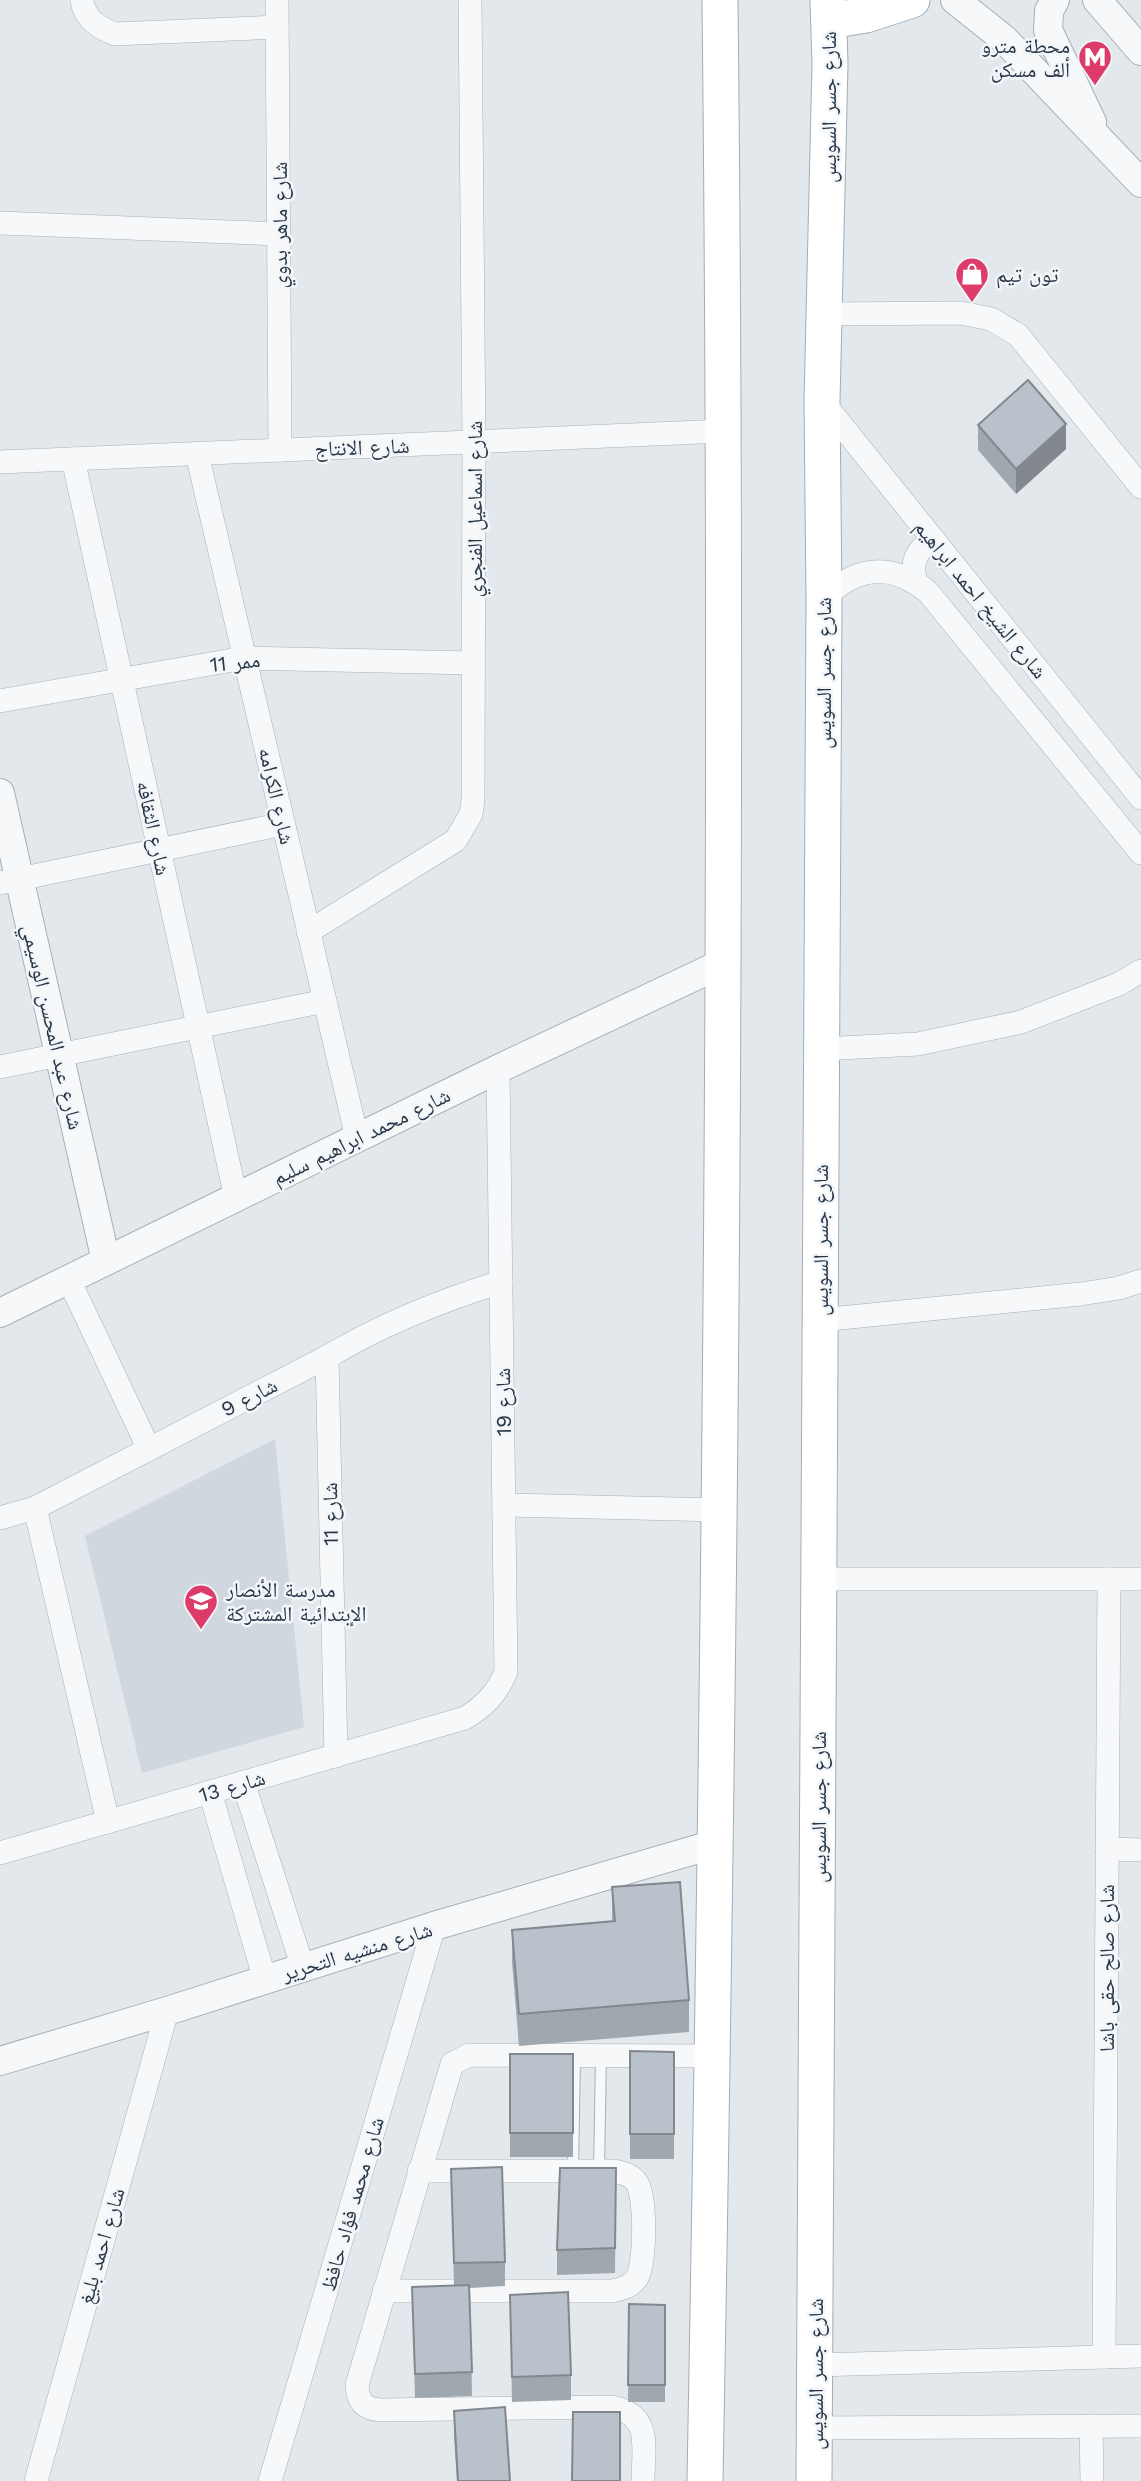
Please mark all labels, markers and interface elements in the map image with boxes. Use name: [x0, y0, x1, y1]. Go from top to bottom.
street label: شارع جسر السويس: [816, 31, 842, 183]
place label: محطة مترو ألف مسكن: [981, 33, 1070, 83]
metro station icon: محطة مترو ألف مسكن: [1076, 38, 1114, 87]
street label: شارع ماهر بدوي: [267, 162, 296, 288]
shop icon: تون تيم: [953, 255, 991, 304]
place label: تون تيم: [996, 262, 1058, 289]
street label: شارع اسماعيل الفنجري: [462, 421, 491, 597]
street label: شارع الانتاج: [314, 433, 410, 462]
street label: شارع الشيخ احمد ابراهيم: [908, 515, 1053, 685]
street label: شارع جسر السويس: [811, 597, 837, 749]
street label: ممر 11: [209, 647, 261, 677]
street label: شارع الكرامه: [253, 745, 300, 847]
street label: شارع الثقافه: [131, 779, 176, 878]
street label: شارع عبد المحسن الوسيمي: [13, 922, 89, 1133]
street label: شارع محمد ابراهيم سليم: [268, 1082, 455, 1192]
street label: شارع جسر السويس: [808, 1164, 834, 1316]
street label: شارع 19: [490, 1368, 517, 1436]
street label: شارع 9: [217, 1372, 282, 1423]
street label: شارع 11: [317, 1482, 344, 1546]
place label: مدرسة الأنصار الإبتدائية المشتركة: [225, 1577, 366, 1627]
school or university icon: مدرسة الأنصار الإبتدائية المشتركة: [182, 1582, 220, 1631]
street label: شارع جسر السويس: [806, 1731, 832, 1883]
street label: شارع 13: [196, 1765, 268, 1808]
street label: شارع صالح حقى باشا: [1094, 1884, 1120, 2052]
street label: شارع منشيه التحرير: [278, 1916, 436, 1987]
street label: شارع محمد فؤاد حافظ: [315, 2114, 390, 2294]
street label: شارع احمد بليغ: [72, 2185, 130, 2307]
street label: شارع جسر السويس: [803, 2298, 829, 2450]

